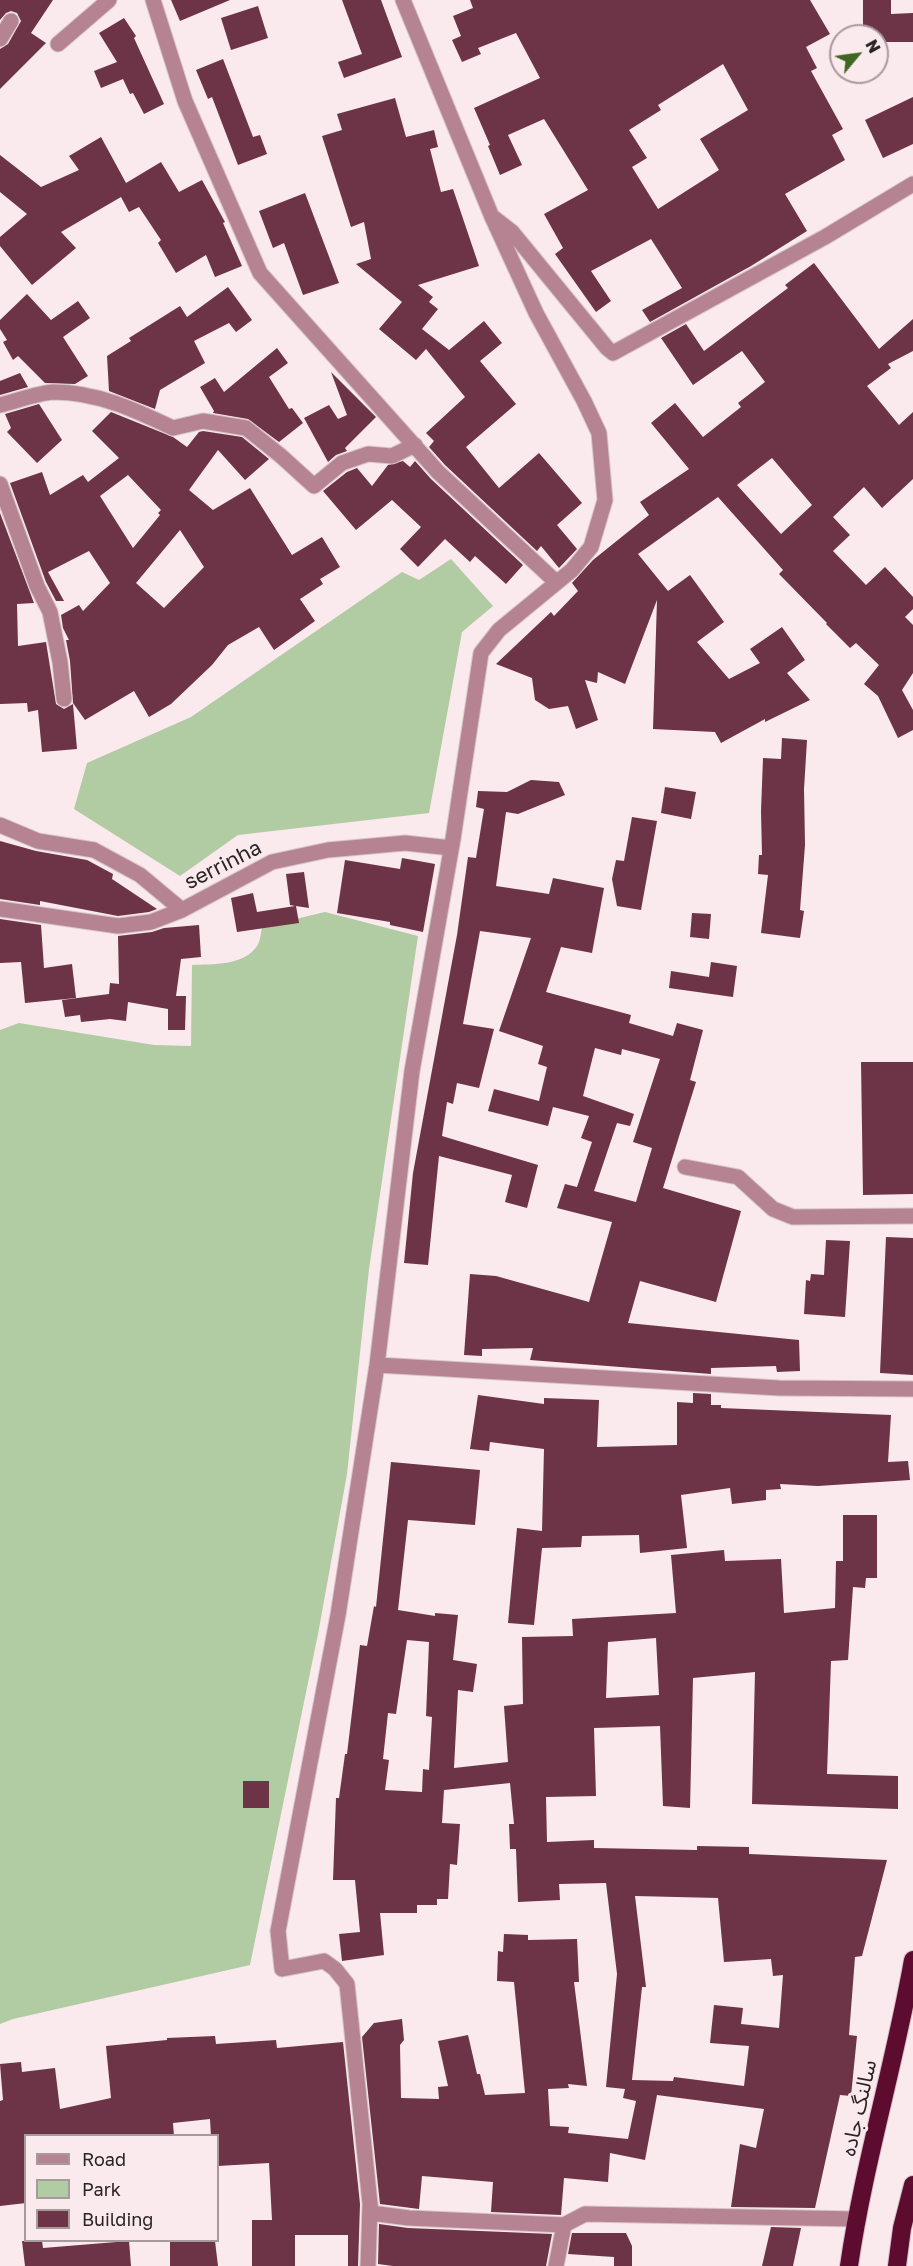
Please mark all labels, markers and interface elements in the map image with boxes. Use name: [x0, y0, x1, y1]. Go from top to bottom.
north arrow: [829, 24, 889, 84]
text: N: [861, 36, 885, 56]
street label: serrinha: [180, 835, 266, 895]
street label: سالنگ جاده: [836, 2057, 882, 2159]
legend: [24, 2134, 219, 2242]
text: Road: [82, 2148, 126, 2170]
text: Park: [82, 2178, 121, 2200]
text: Building: [82, 2208, 153, 2230]

